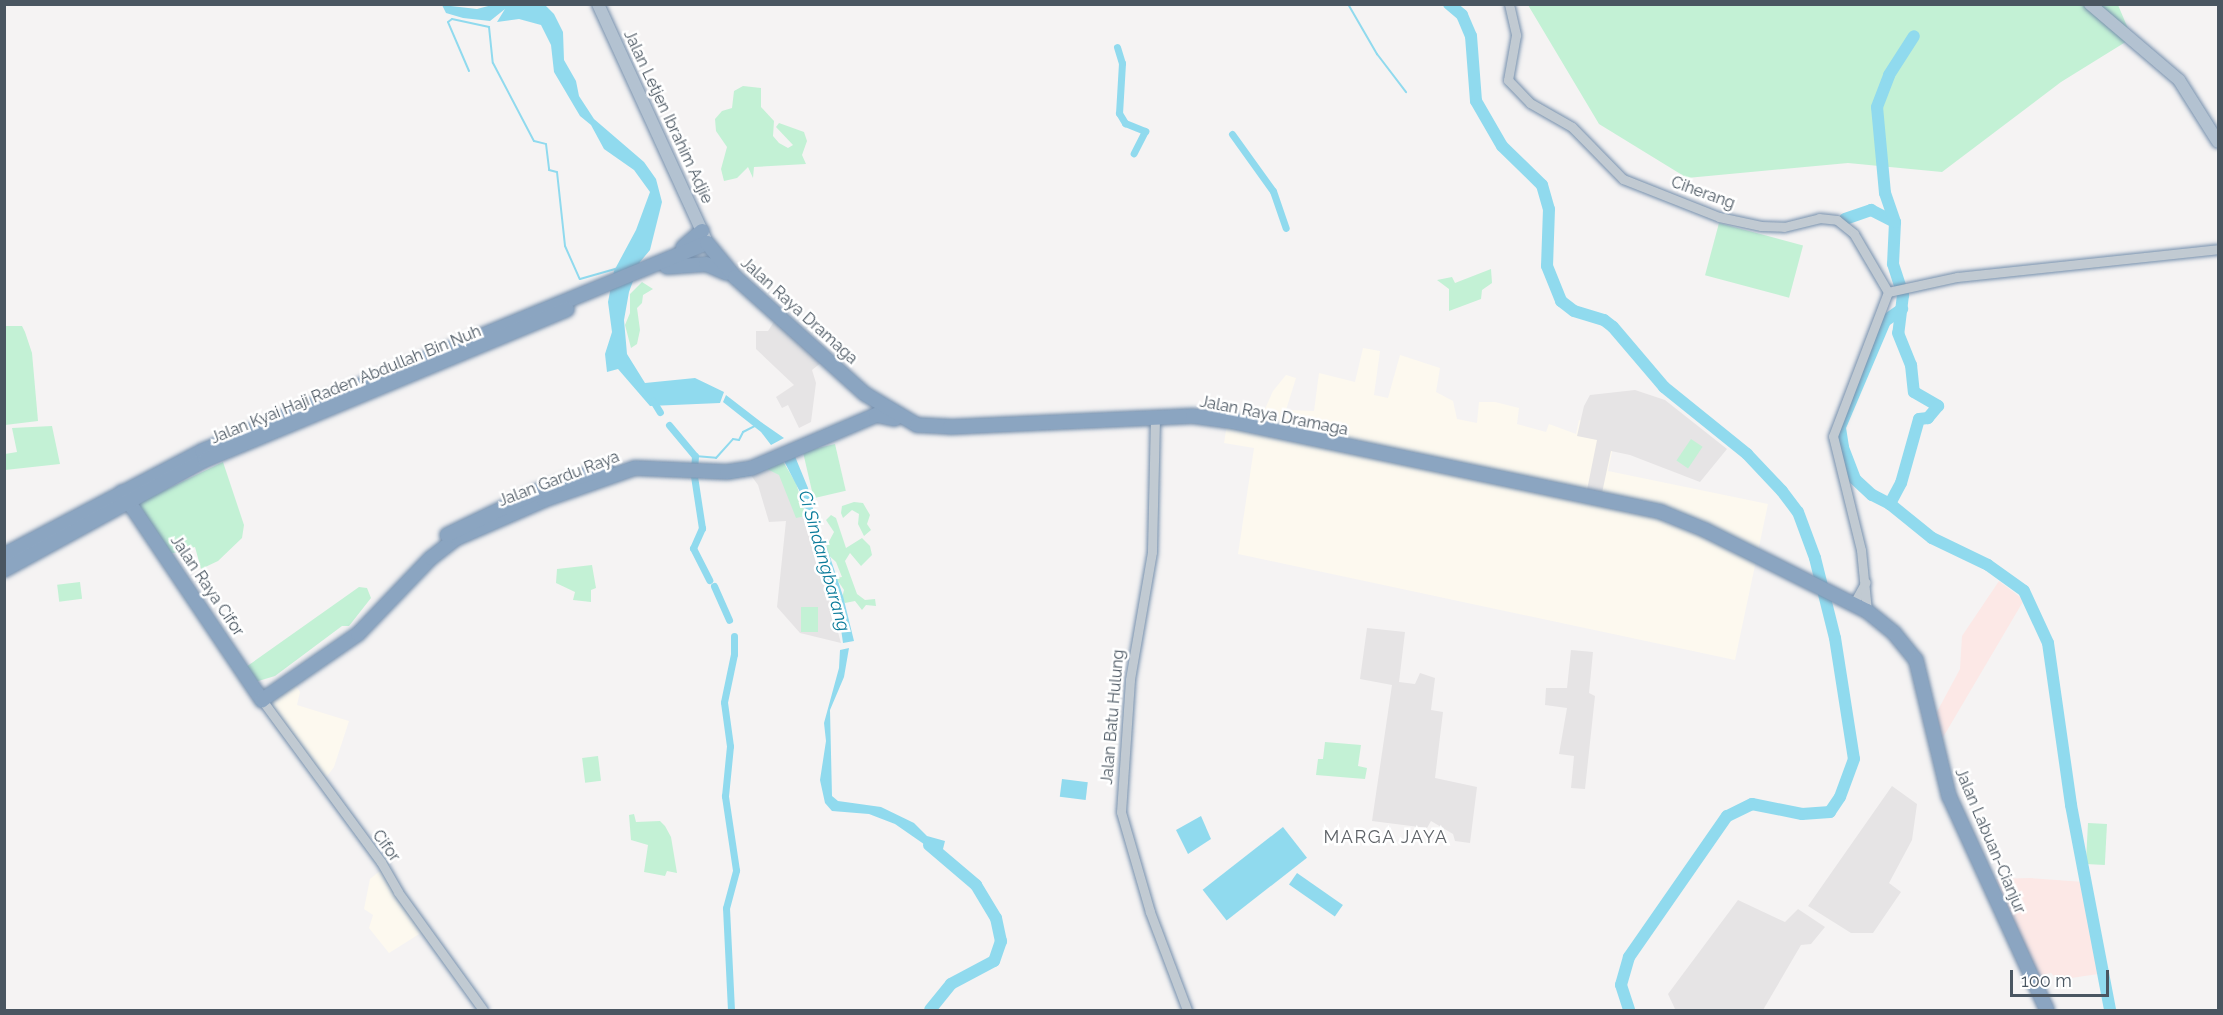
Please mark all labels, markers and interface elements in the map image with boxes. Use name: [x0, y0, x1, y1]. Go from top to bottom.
street label: Jalan Letjen Ibrahim Adjie: [619, 27, 717, 207]
street label: Ciherang: [1668, 173, 1738, 213]
street label: Jalan Raya Dramaga: [737, 253, 861, 369]
street label: Jalan Kyai Haji Raden Abdullah Bin Nuh: [208, 322, 484, 448]
street label: Jalan Raya Dramaga: [1198, 392, 1350, 440]
street label: Jalan Gardu Raya: [496, 447, 622, 511]
water label: Ci Sindangbarang: [794, 488, 854, 634]
street label: Jalan Raya Cifor: [166, 532, 248, 640]
street label: Jalan Batu Hulung: [1098, 649, 1128, 785]
street label: Jalan Labuan-Cianjur: [1951, 765, 2029, 917]
street label: Cifor: [368, 826, 404, 866]
district label: MARGA JAYA: [1323, 826, 1449, 848]
scale bar: [2013, 958, 2112, 996]
text: 100 m: [2021, 970, 2072, 991]

